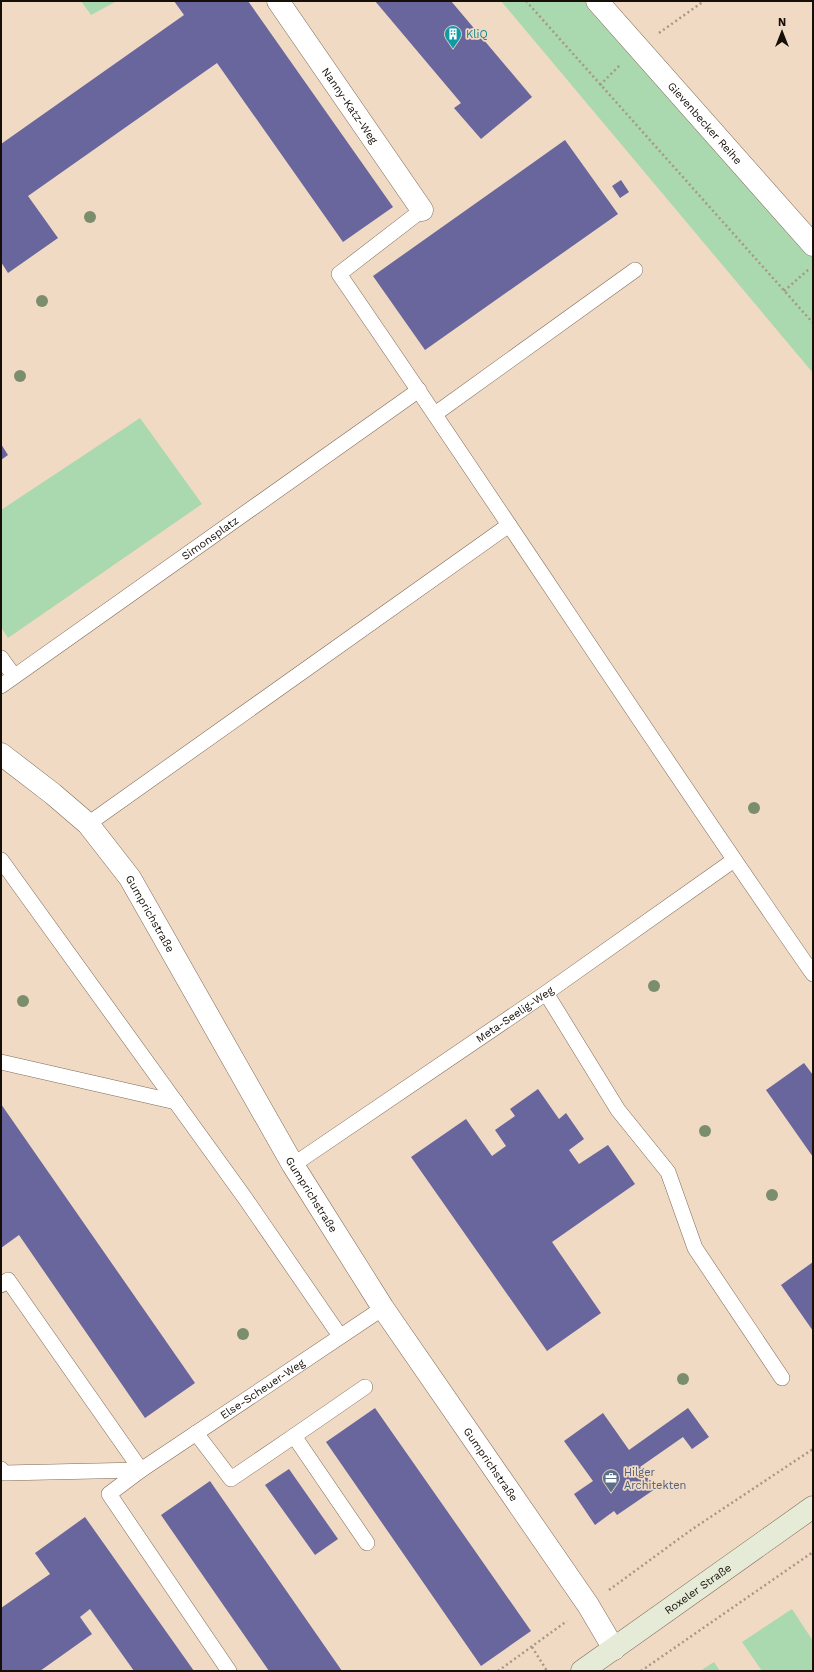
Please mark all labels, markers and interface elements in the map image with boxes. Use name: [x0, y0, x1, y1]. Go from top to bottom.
north arrow: [762, 12, 802, 52]
text: N: [778, 16, 786, 29]
building icon: KliQ: [443, 24, 463, 49]
place label: KliQ: [466, 28, 488, 41]
street label: Nanny-Katz-Weg: [319, 65, 380, 147]
street label: Gievenbecker Reihe: [665, 80, 744, 167]
street label: Simonsplatz: [179, 514, 241, 563]
street label: Gumprichstraße: [123, 873, 177, 955]
street label: Meta-Seelig-Weg: [474, 984, 556, 1046]
street label: Gumprichstraße: [283, 1155, 340, 1235]
street label: Else-Scheuer-Weg: [218, 1356, 307, 1422]
street label: Gumprichstraße: [460, 1425, 520, 1504]
place label: Hilger Architekten: [624, 1466, 686, 1492]
office icon: Hilger Architekten: [601, 1468, 621, 1493]
street label: Roxeler Straße: [662, 1561, 734, 1617]

